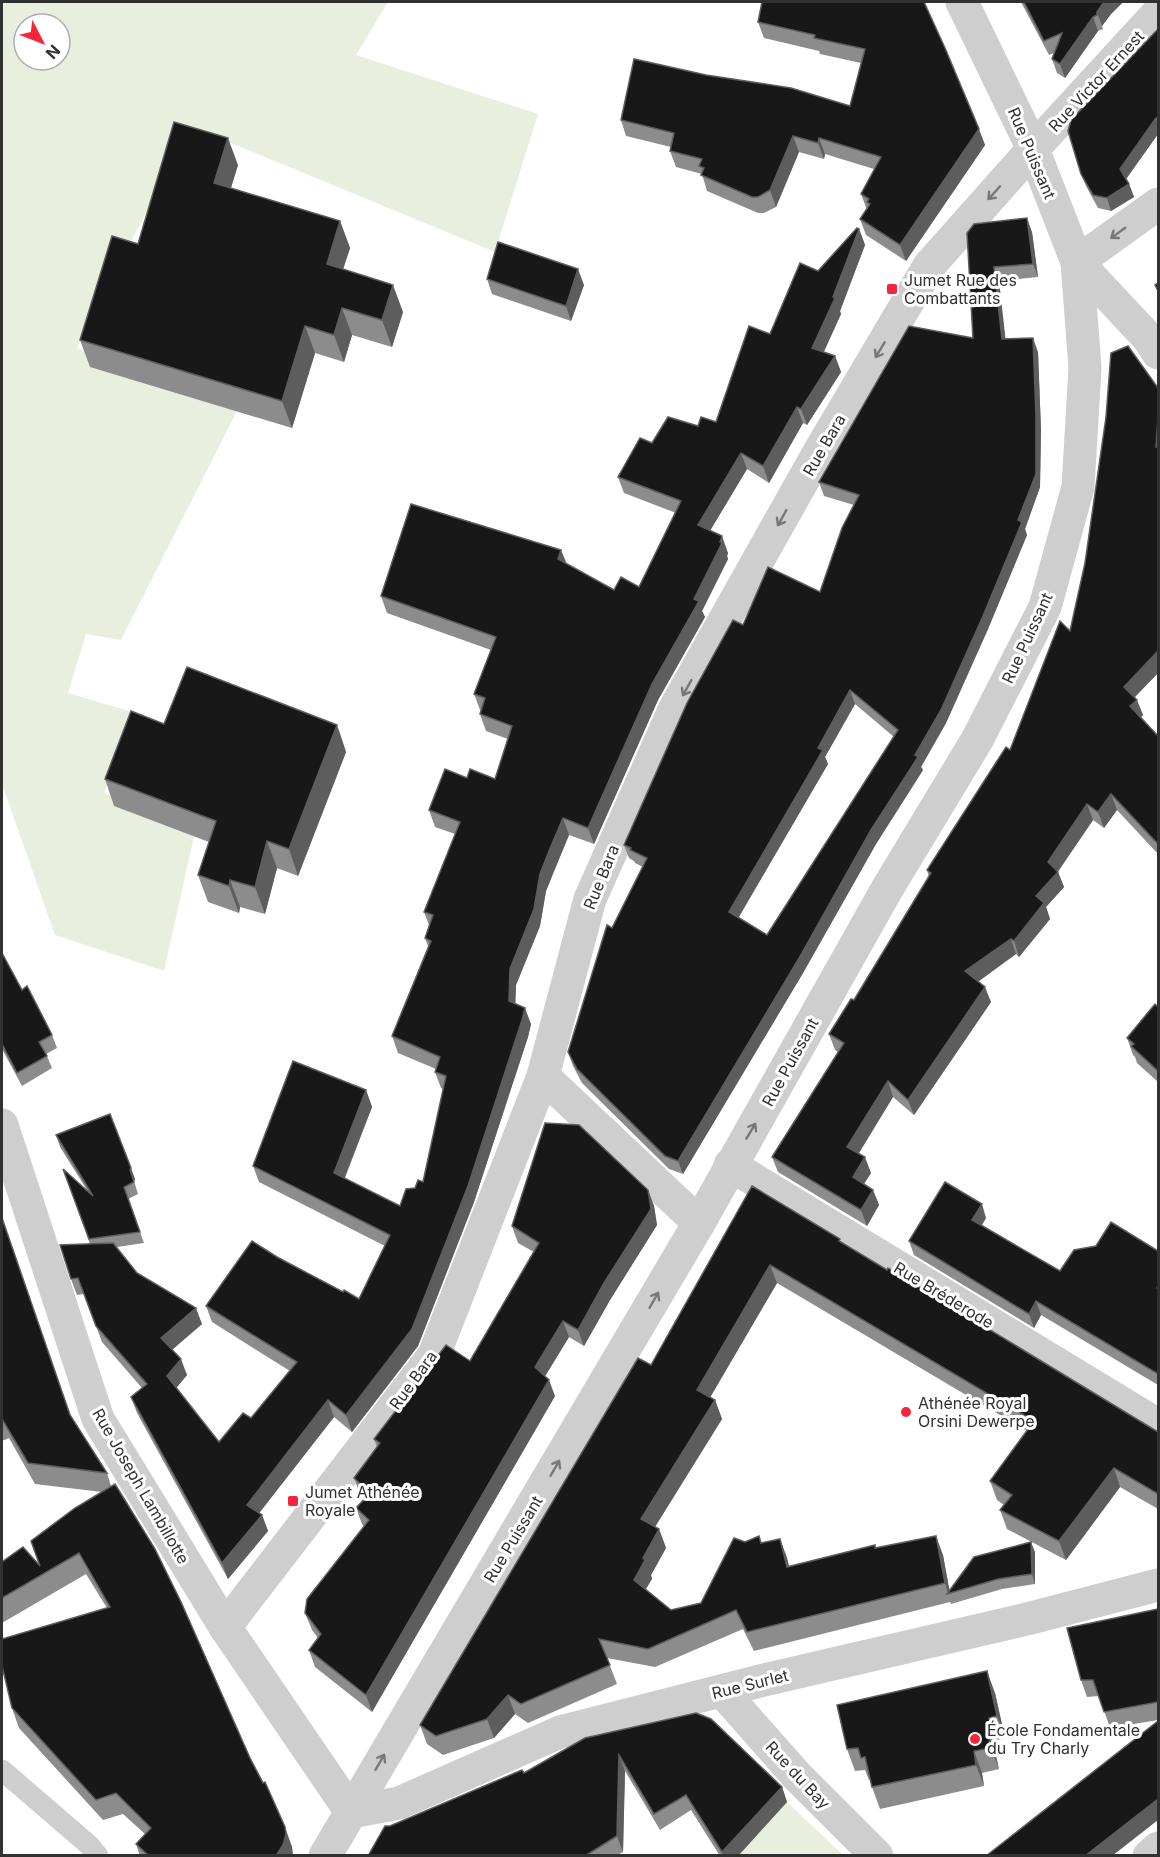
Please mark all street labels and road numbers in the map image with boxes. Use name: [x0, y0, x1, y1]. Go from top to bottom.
street label: Rue Victor Ernest: [1044, 26, 1148, 136]
street label: Rue Puissant: [1004, 104, 1060, 202]
street label: Rue Bara: [798, 411, 850, 479]
street label: Rue Puissant: [997, 589, 1057, 687]
street label: Rue Bara: [579, 842, 623, 912]
street label: Rue Puissant: [758, 1014, 822, 1110]
street label: Rue Bréderode: [891, 1257, 997, 1333]
street label: Rue Bara: [385, 1347, 441, 1413]
street label: Rue Joseph Lambillotte: [88, 1405, 194, 1567]
street label: Rue Puissant: [479, 1492, 547, 1586]
street label: Rue Surlet: [710, 1665, 790, 1703]
street label: Rue du Bay: [762, 1737, 834, 1813]

